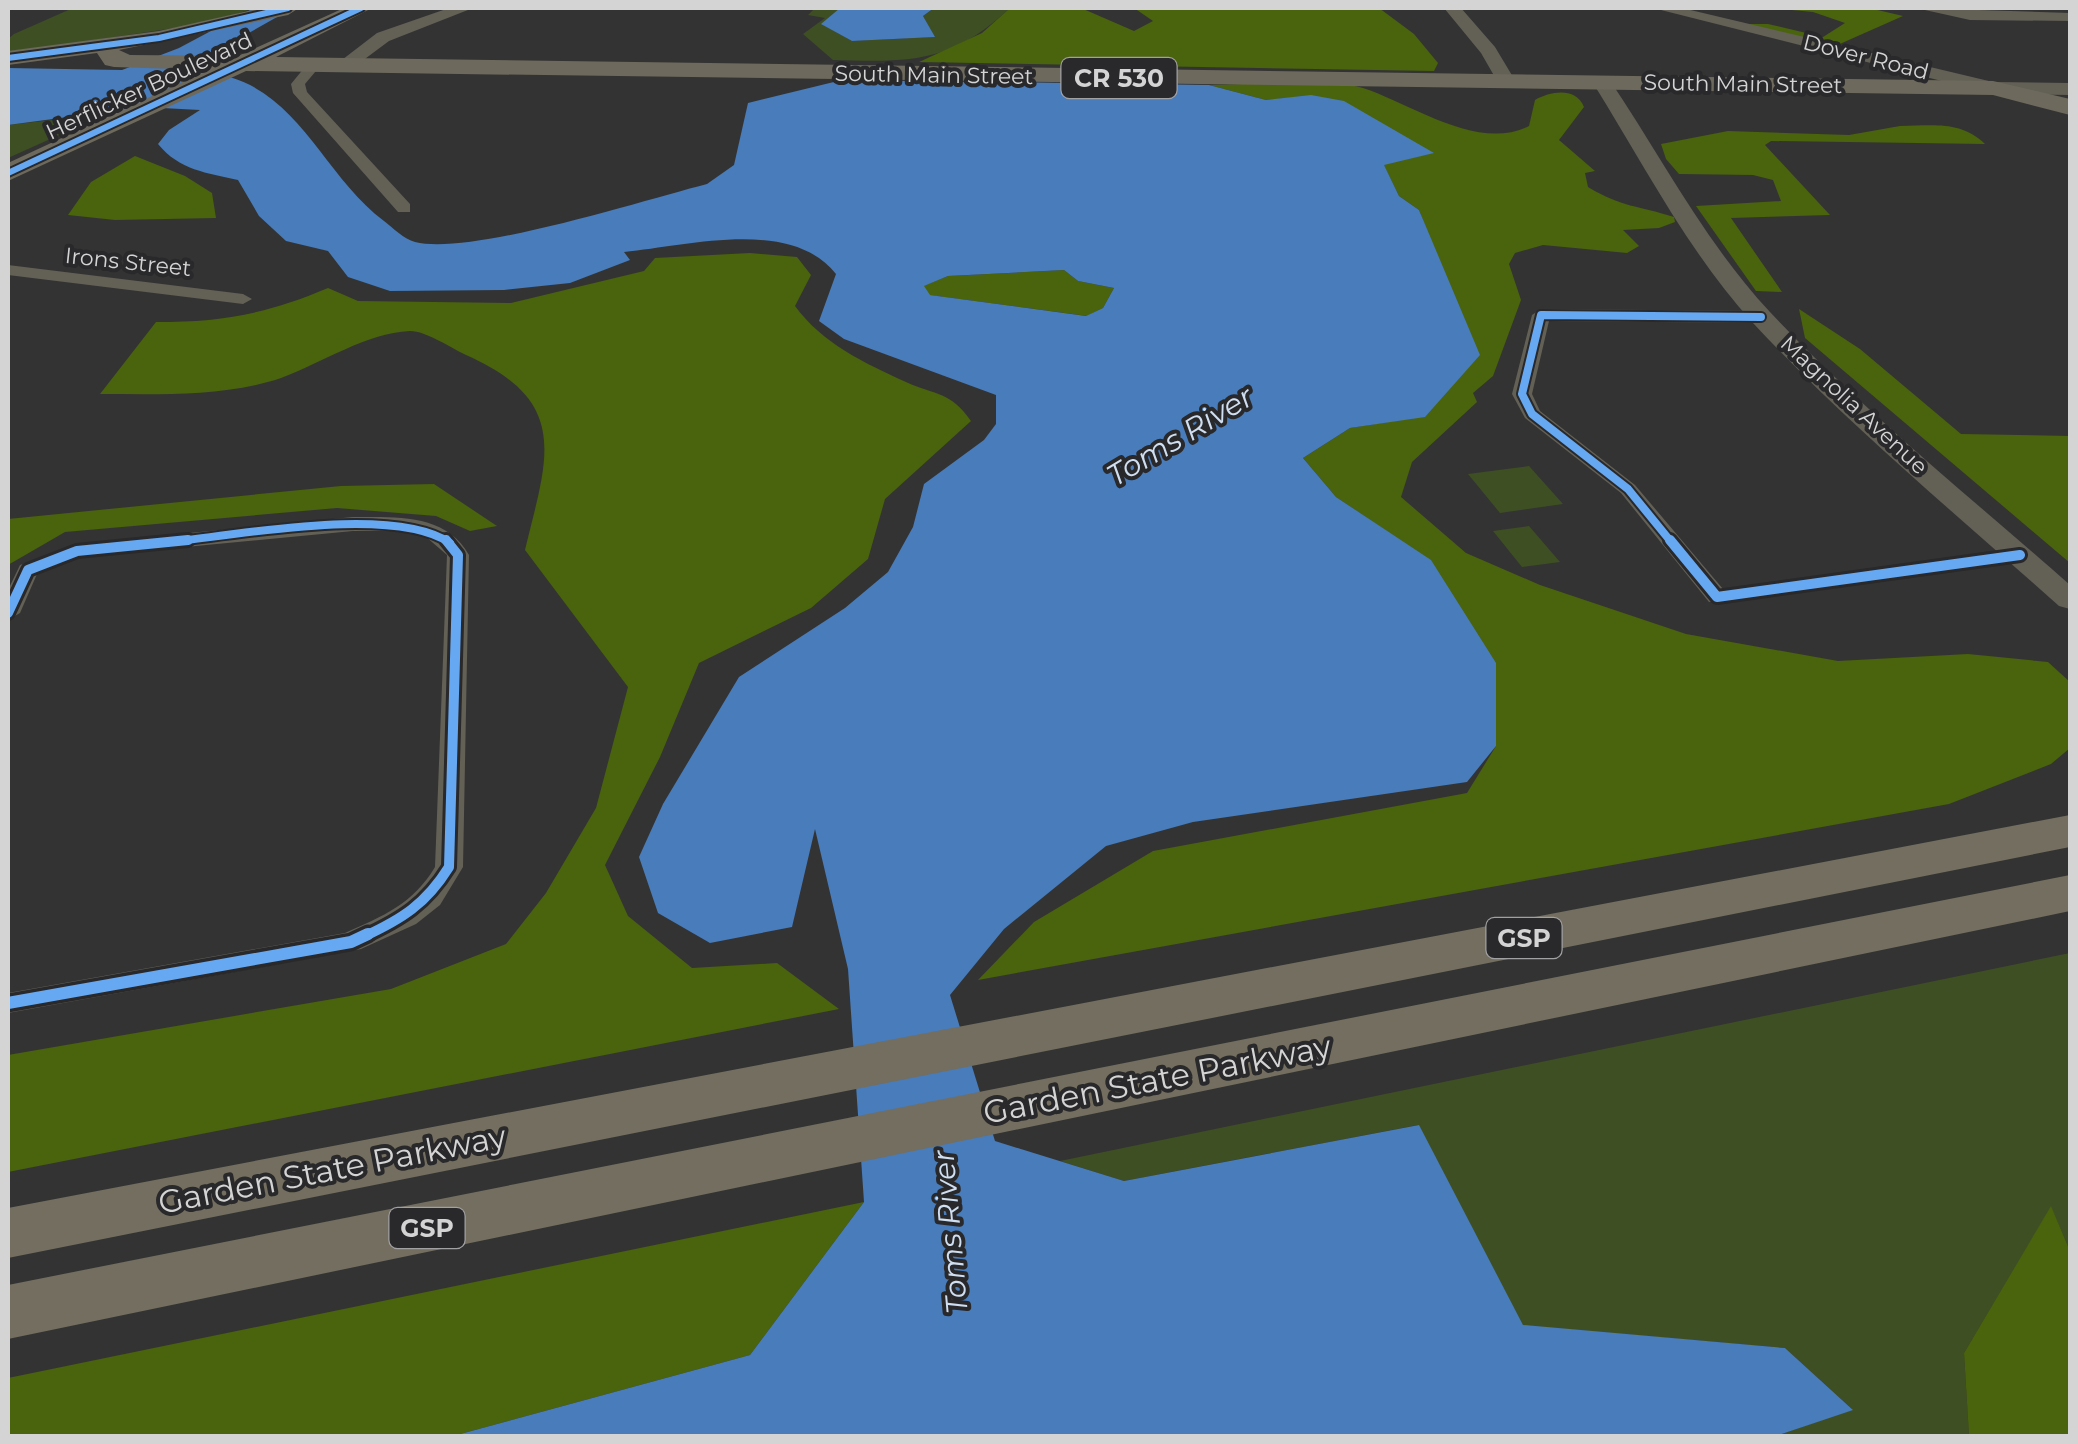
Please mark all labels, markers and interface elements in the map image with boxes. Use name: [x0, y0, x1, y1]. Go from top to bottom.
street label: Herflicker Boulevard: [42, 26, 256, 146]
street label: Dover Road: [1800, 28, 1932, 86]
road number: CR 530: [1062, 58, 1176, 98]
street label: South Main Street: [834, 60, 1034, 90]
street label: South Main Street: [1643, 69, 1843, 99]
street label: Irons Street: [63, 242, 193, 282]
street label: Magnolia Avenue: [1775, 330, 1933, 480]
water label: Toms River: [1100, 377, 1261, 494]
road number: GSP: [1486, 918, 1562, 958]
street label: Garden State Parkway: [980, 1026, 1335, 1132]
street label: Garden State Parkway: [155, 1116, 510, 1222]
water label: Toms River: [924, 1148, 976, 1316]
road number: GSP: [390, 1208, 464, 1248]

